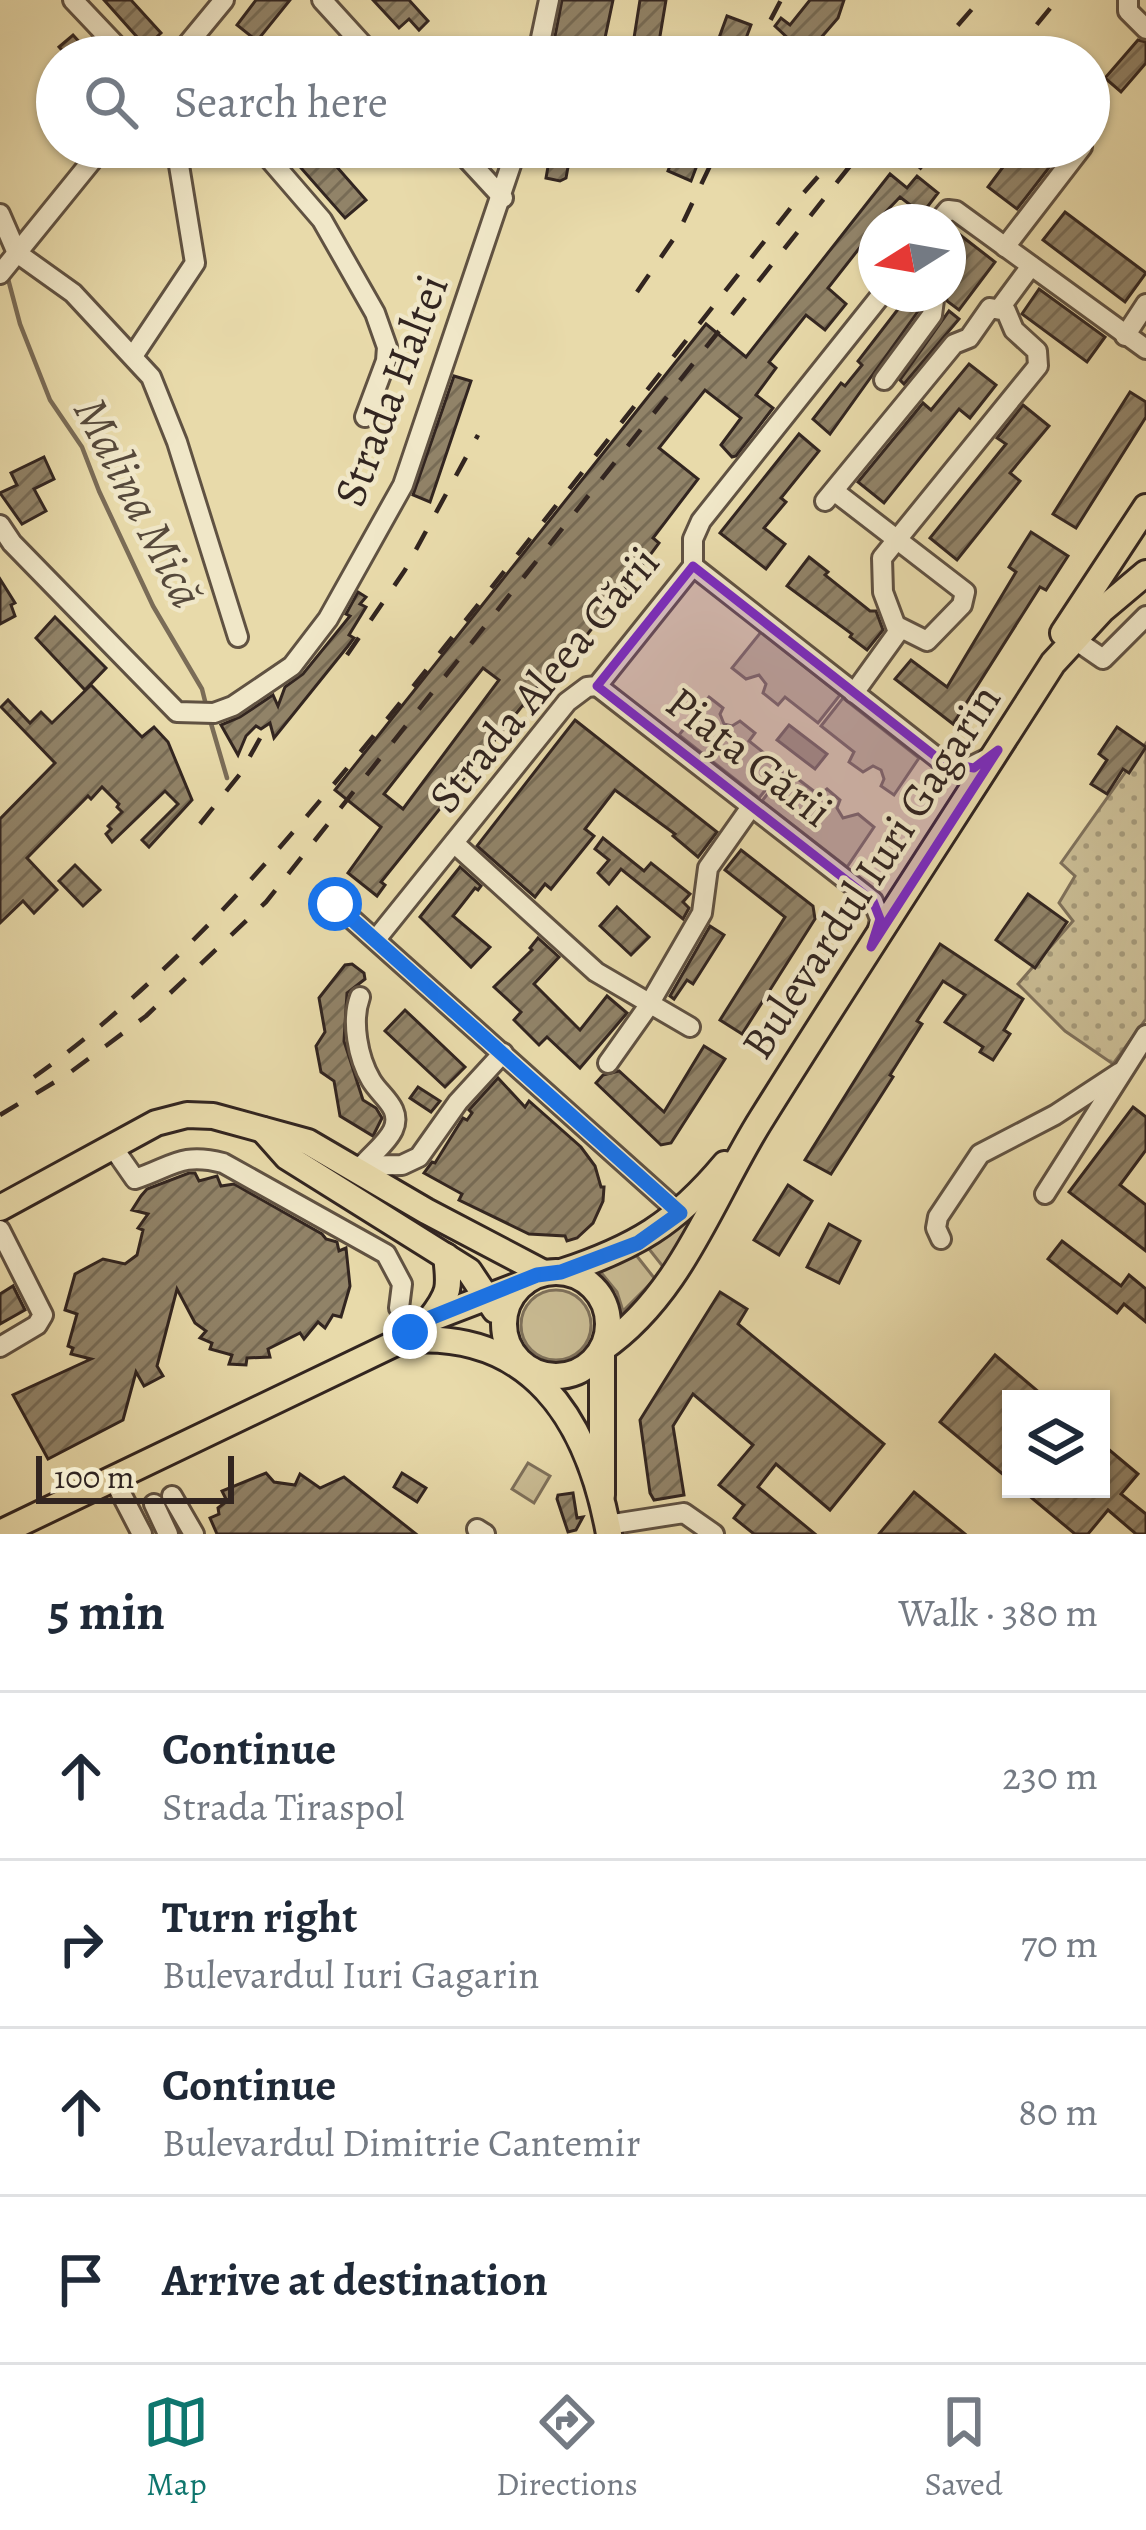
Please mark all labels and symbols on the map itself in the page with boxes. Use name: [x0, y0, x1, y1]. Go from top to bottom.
north arrow: [858, 204, 966, 312]
street label: Strada Haltei: [318, 266, 463, 515]
water label: Malina Mică: [58, 386, 220, 619]
street label: Strada Aleea Gării: [414, 533, 674, 826]
street label: Piața Gării: [653, 672, 846, 842]
street label: Bulevardul Iuri Gagarin: [726, 672, 1015, 1071]
route start: [308, 877, 362, 931]
route end: [383, 1305, 437, 1359]
scale bar: [36, 1450, 234, 1503]

